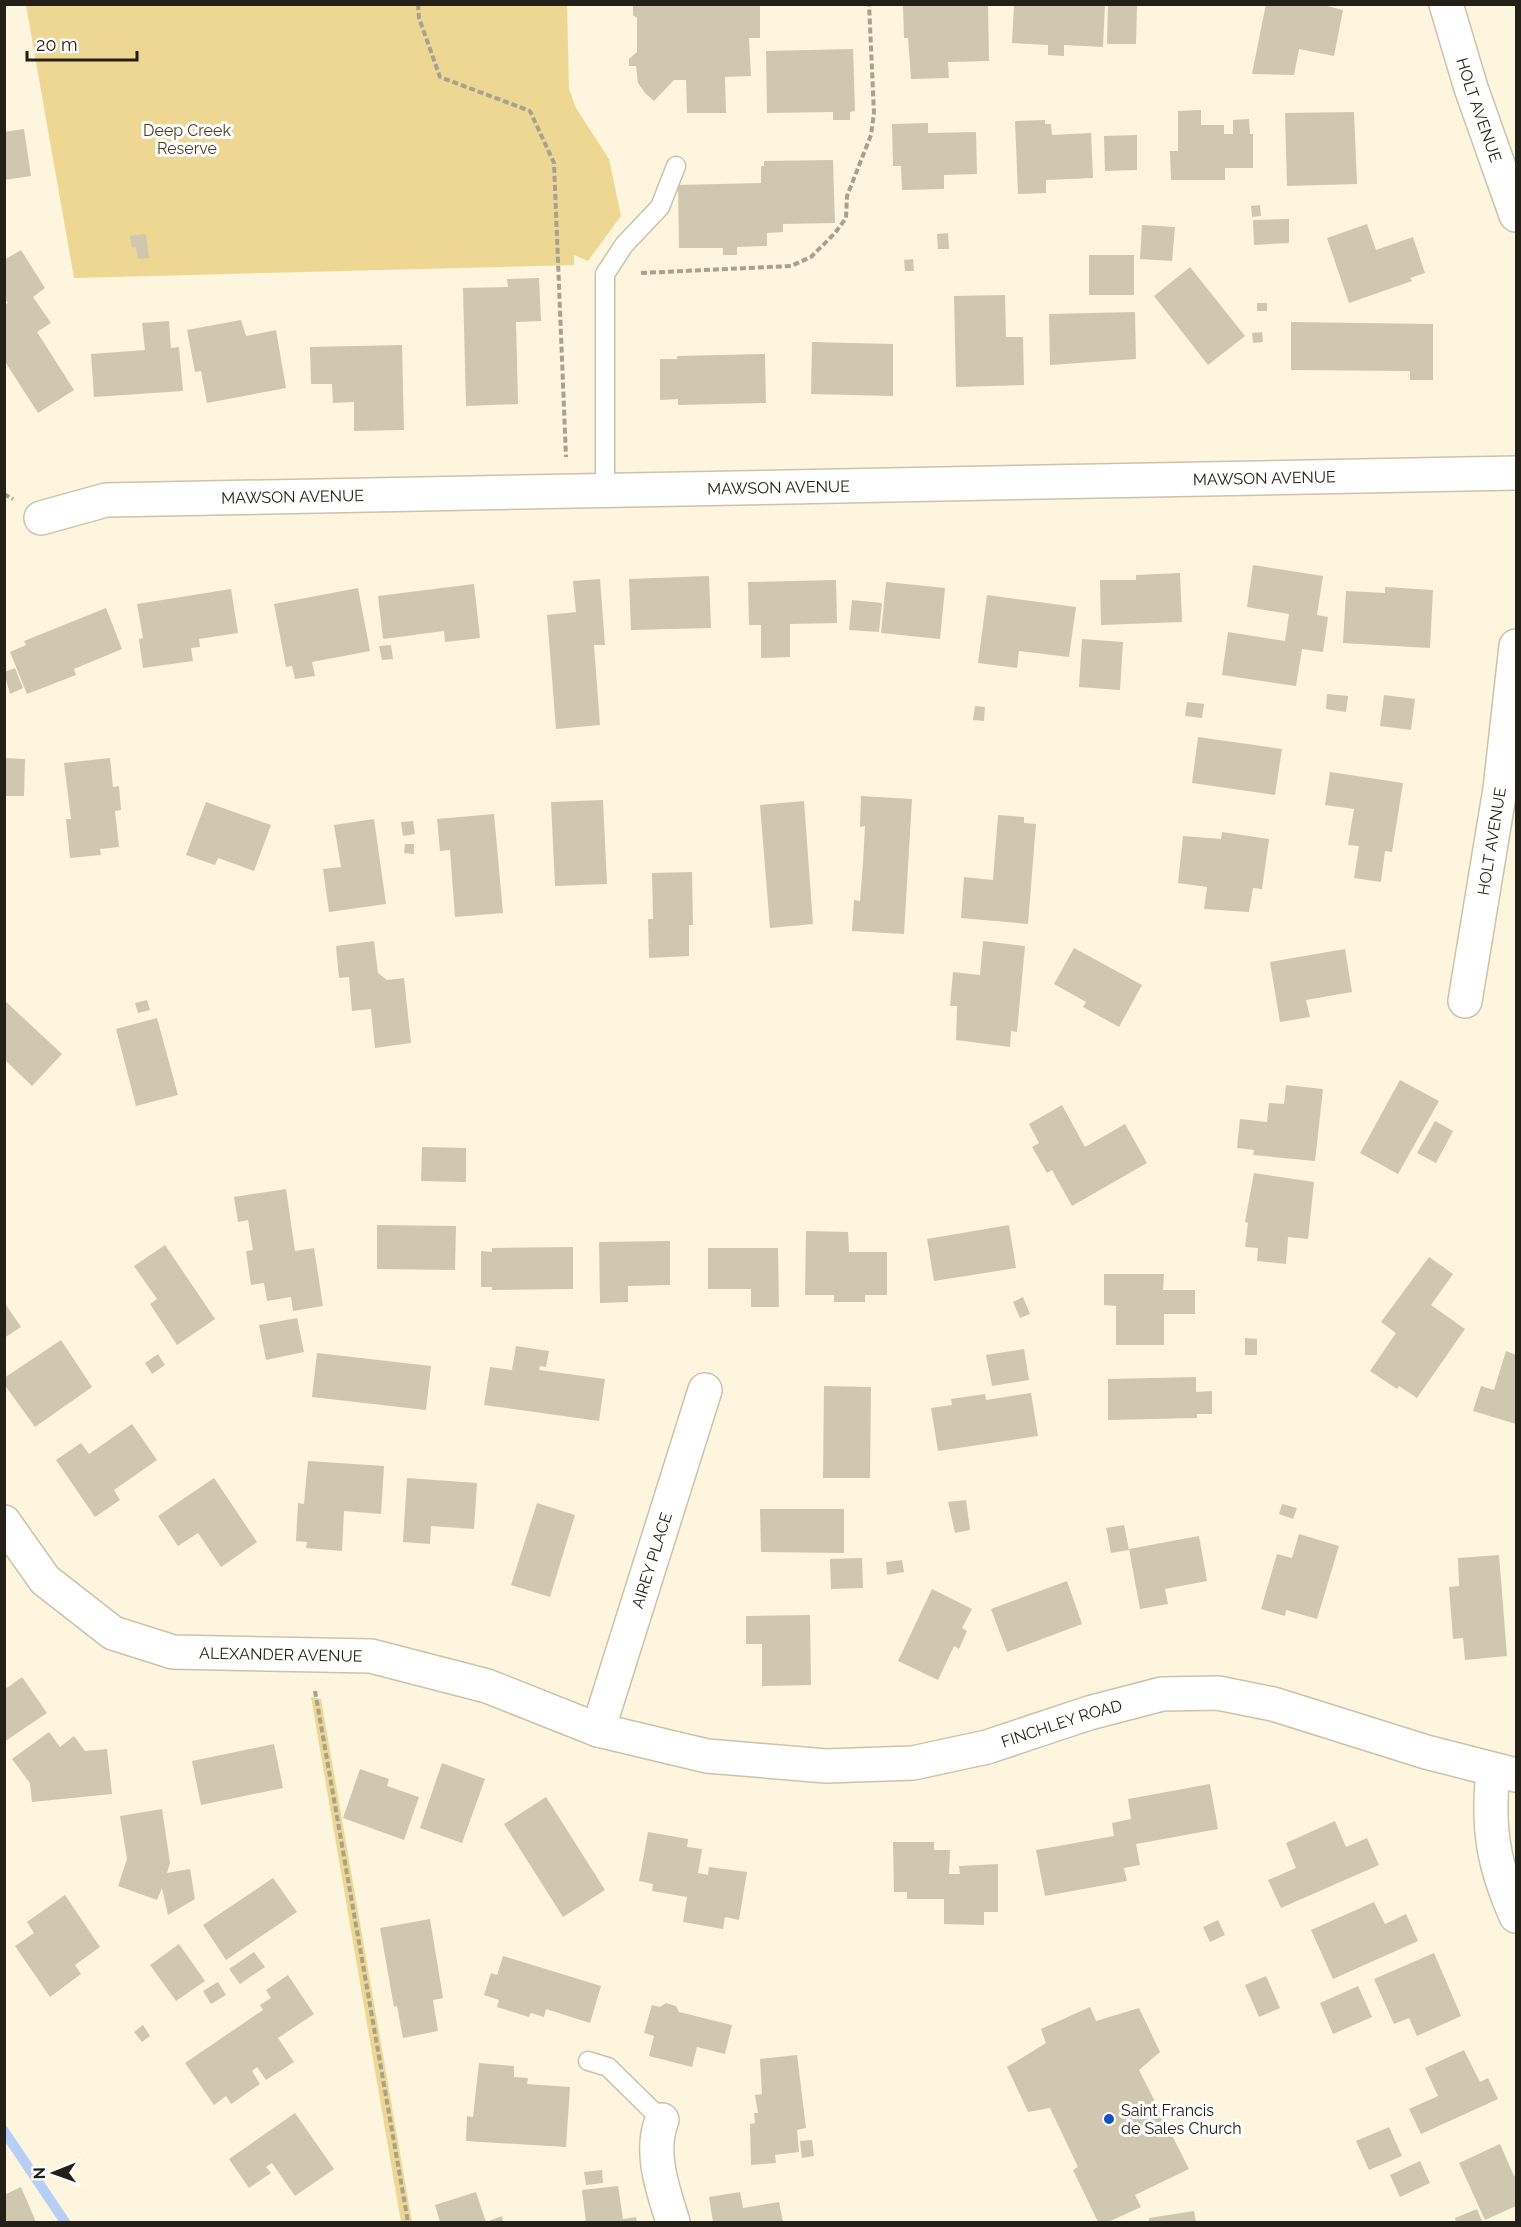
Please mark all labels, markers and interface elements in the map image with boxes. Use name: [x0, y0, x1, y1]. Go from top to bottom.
scale bar: [27, 24, 136, 62]
text: 20 m: [36, 34, 78, 55]
street label: HOLT AVENUE: [1453, 56, 1506, 165]
park label: Deep Creek Reserve: [143, 121, 231, 158]
street label: MAWSON AVENUE: [1193, 467, 1336, 489]
street label: MAWSON AVENUE: [707, 477, 850, 498]
street label: MAWSON AVENUE: [221, 486, 364, 508]
street label: HOLT AVENUE: [1474, 786, 1510, 897]
street label: AIREY PLACE: [628, 1510, 676, 1611]
street label: ALEXANDER AVENUE: [199, 1644, 363, 1666]
street label: FINCHLEY ROAD: [999, 1696, 1124, 1752]
place label: Saint Francis de Sales Church: [1121, 2101, 1242, 2138]
marker: Saint Francis de Sales Church: [1102, 2112, 1116, 2126]
north arrow: [24, 2143, 84, 2203]
text: N: [30, 2167, 49, 2180]

